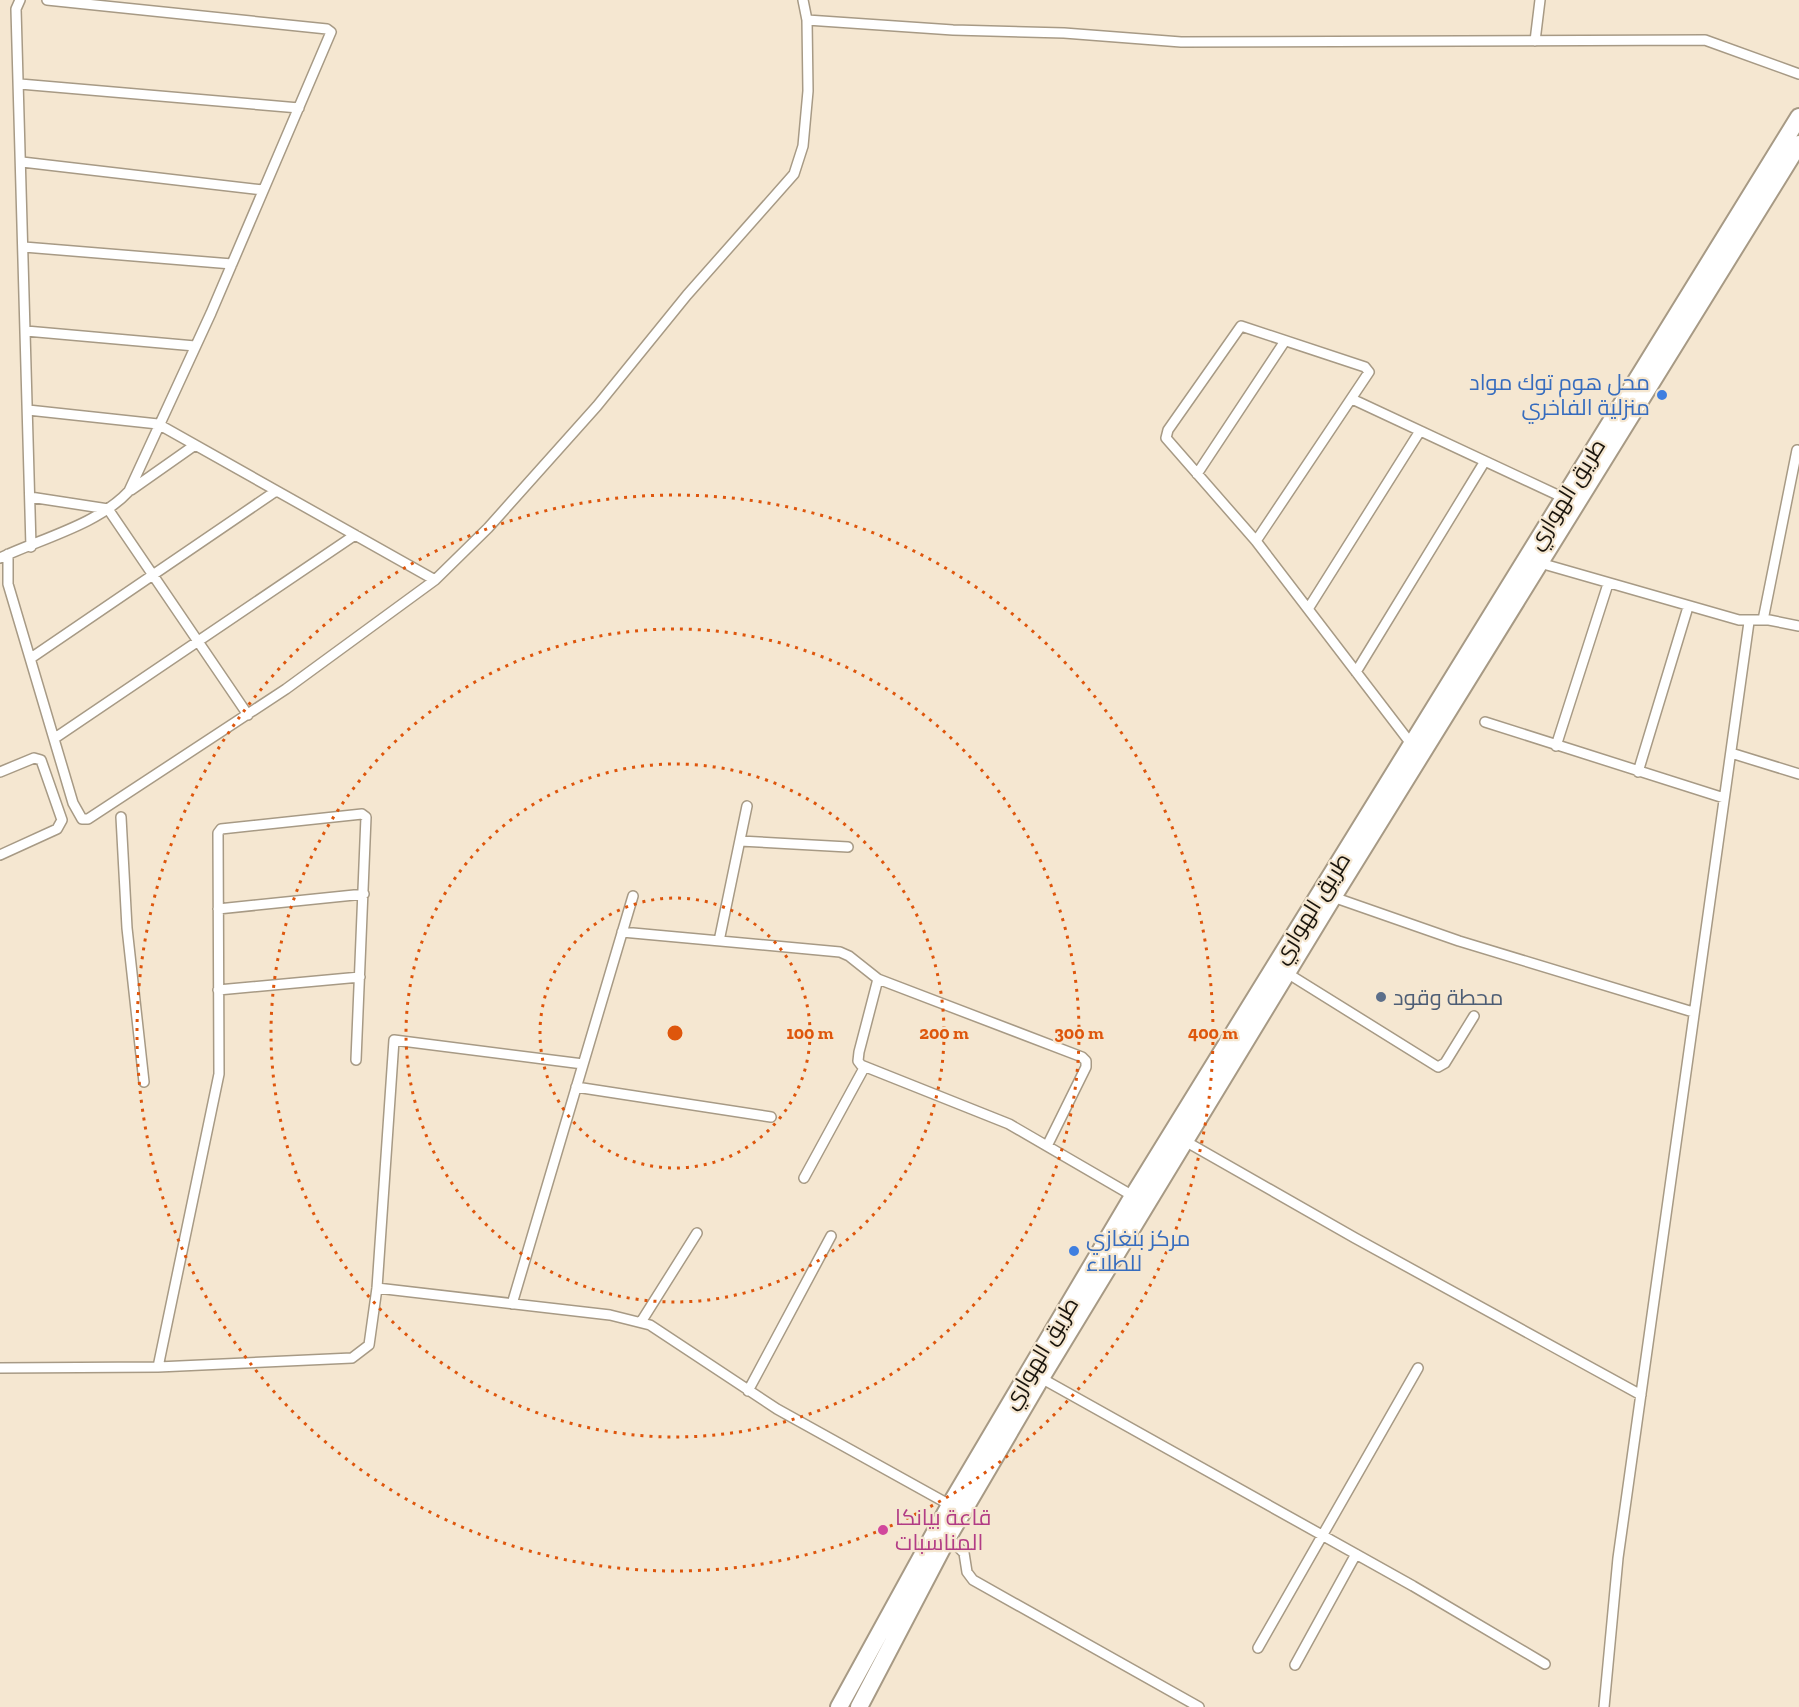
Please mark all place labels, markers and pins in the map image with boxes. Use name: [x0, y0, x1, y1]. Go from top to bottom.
place label: محل هوم توك مواد منزلية الفاخري: [1469, 369, 1650, 424]
marker: محل هوم توك مواد منزلية الفاخري: [1655, 388, 1669, 402]
place label: محطة وقود: [1393, 984, 1503, 1011]
marker: محطة وقود: [1374, 990, 1388, 1004]
centre of rings: [665, 1023, 685, 1043]
place label: مركز بنغازي للطلاء: [1086, 1225, 1190, 1277]
marker: مركز بنغازي للطلاء: [1067, 1244, 1081, 1258]
place label: قاعة بيانكا المناسبات: [895, 1504, 991, 1556]
marker: قاعة بيانكا المناسبات: [876, 1523, 890, 1537]

